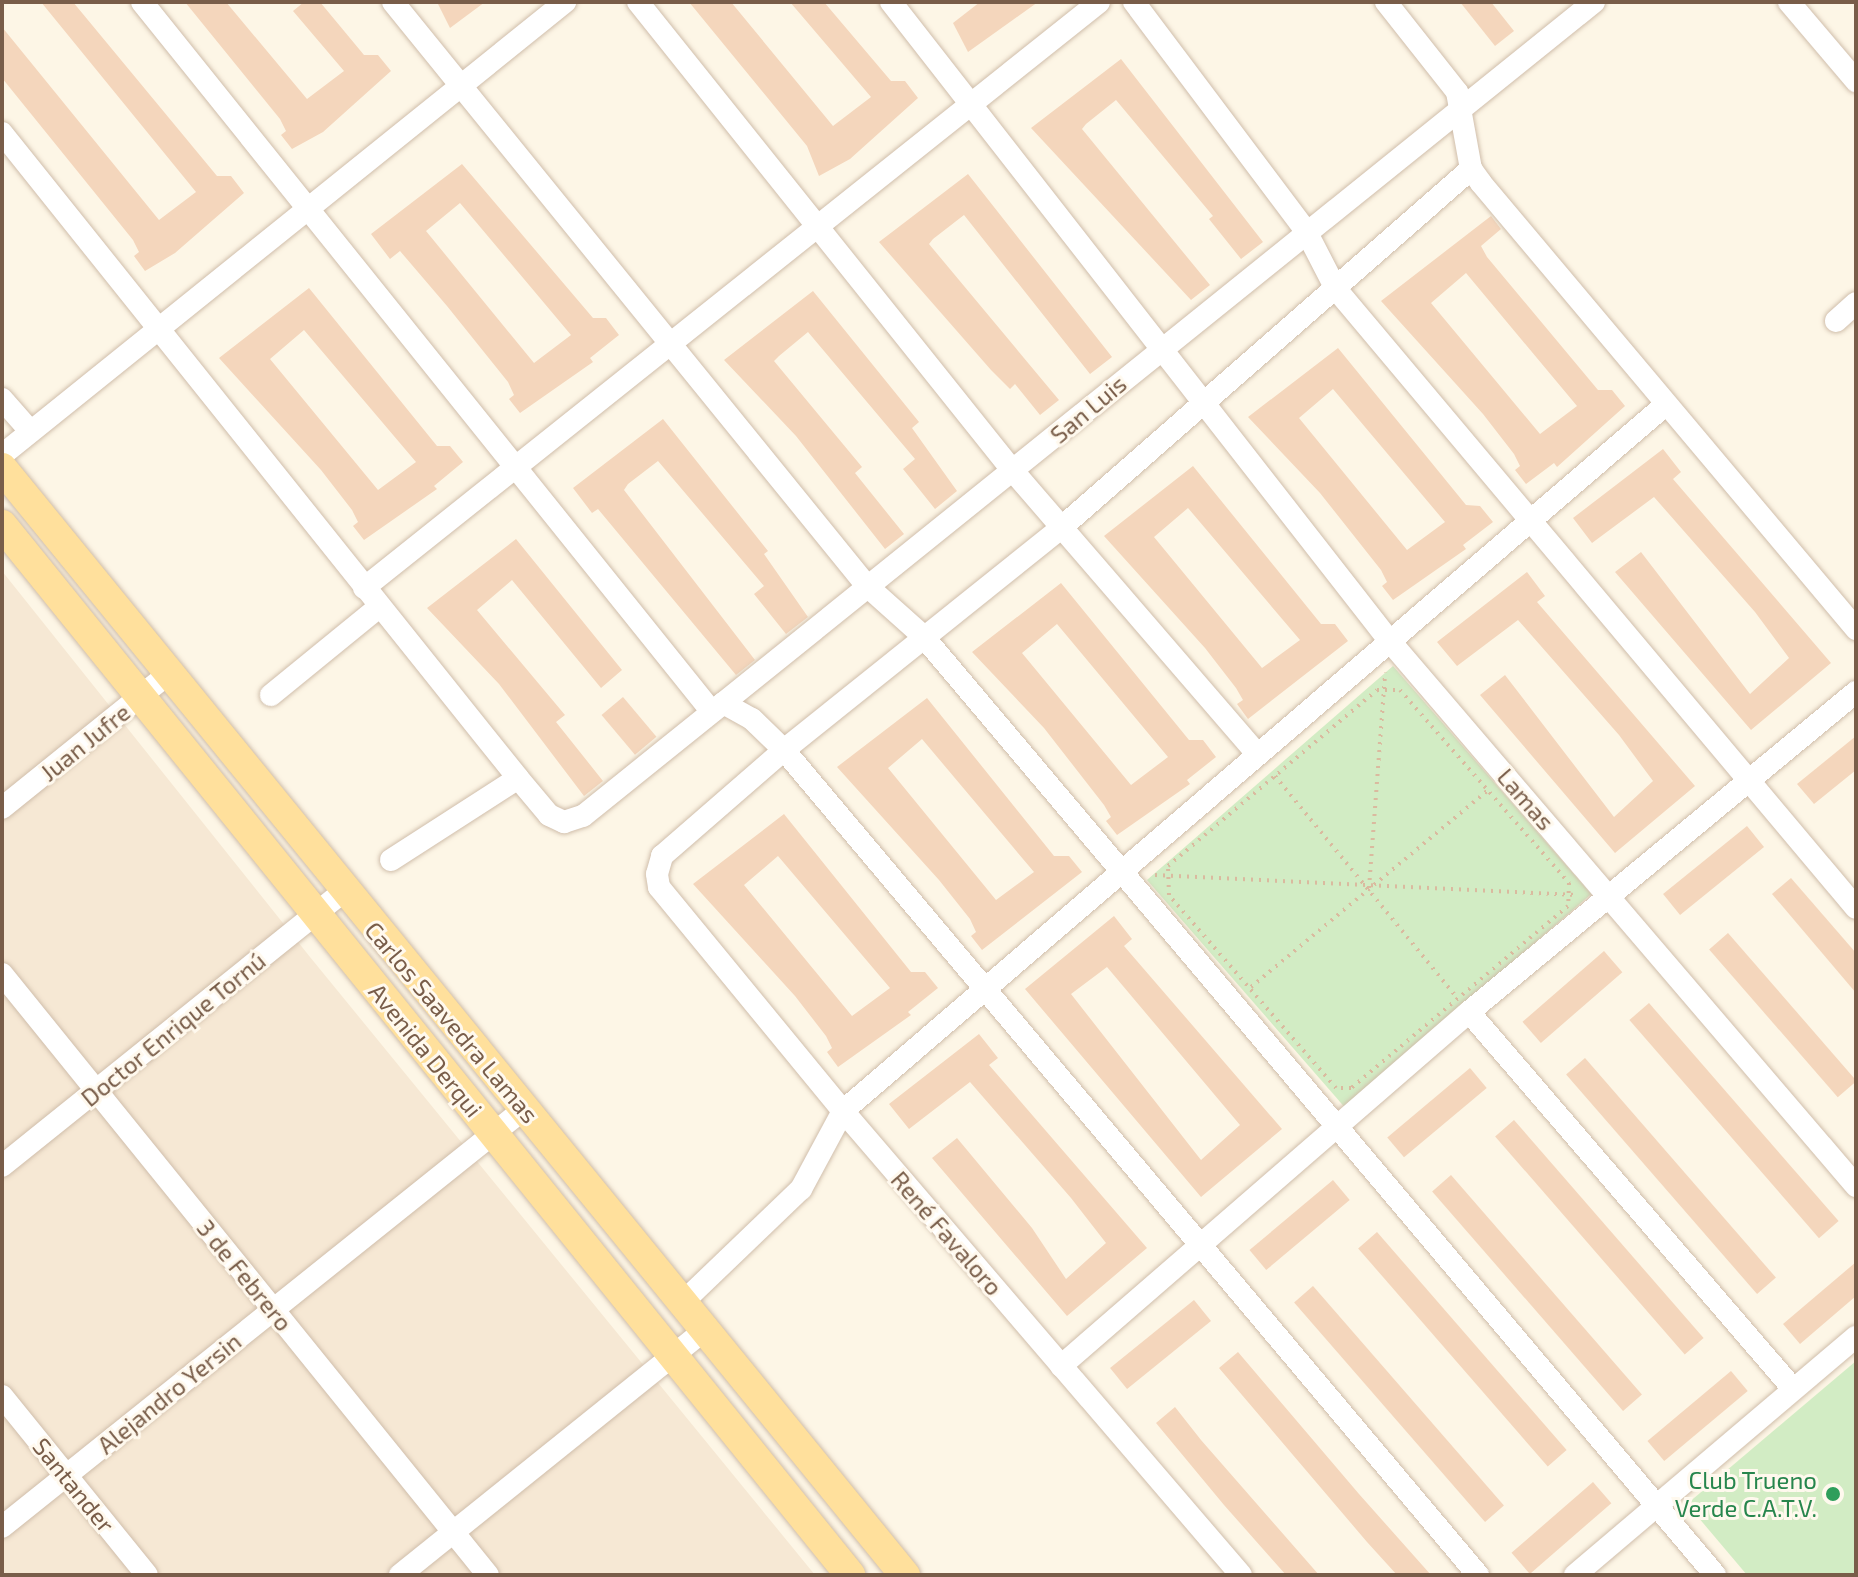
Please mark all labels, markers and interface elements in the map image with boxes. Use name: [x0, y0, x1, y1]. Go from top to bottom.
street label: San Luis: [1044, 369, 1132, 449]
street label: Juan Jufre: [34, 697, 136, 787]
street label: Lamas: [1492, 762, 1560, 836]
street label: Carlos Saavedra Lamas: [359, 916, 545, 1128]
street label: Doctor Enrique Tornú: [75, 946, 271, 1112]
street label: Avenida Derqui: [363, 977, 489, 1123]
street label: René Favaloro: [885, 1165, 1009, 1301]
street label: 3 de Febrero: [191, 1213, 299, 1337]
street label: Alejandro Yersin: [91, 1326, 247, 1460]
street label: Santander: [27, 1432, 121, 1538]
place label: Club Trueno Verde C.A.T.V.: [1675, 1466, 1817, 1522]
marker: Club Trueno Verde C.A.T.V.: [1824, 1485, 1842, 1503]

